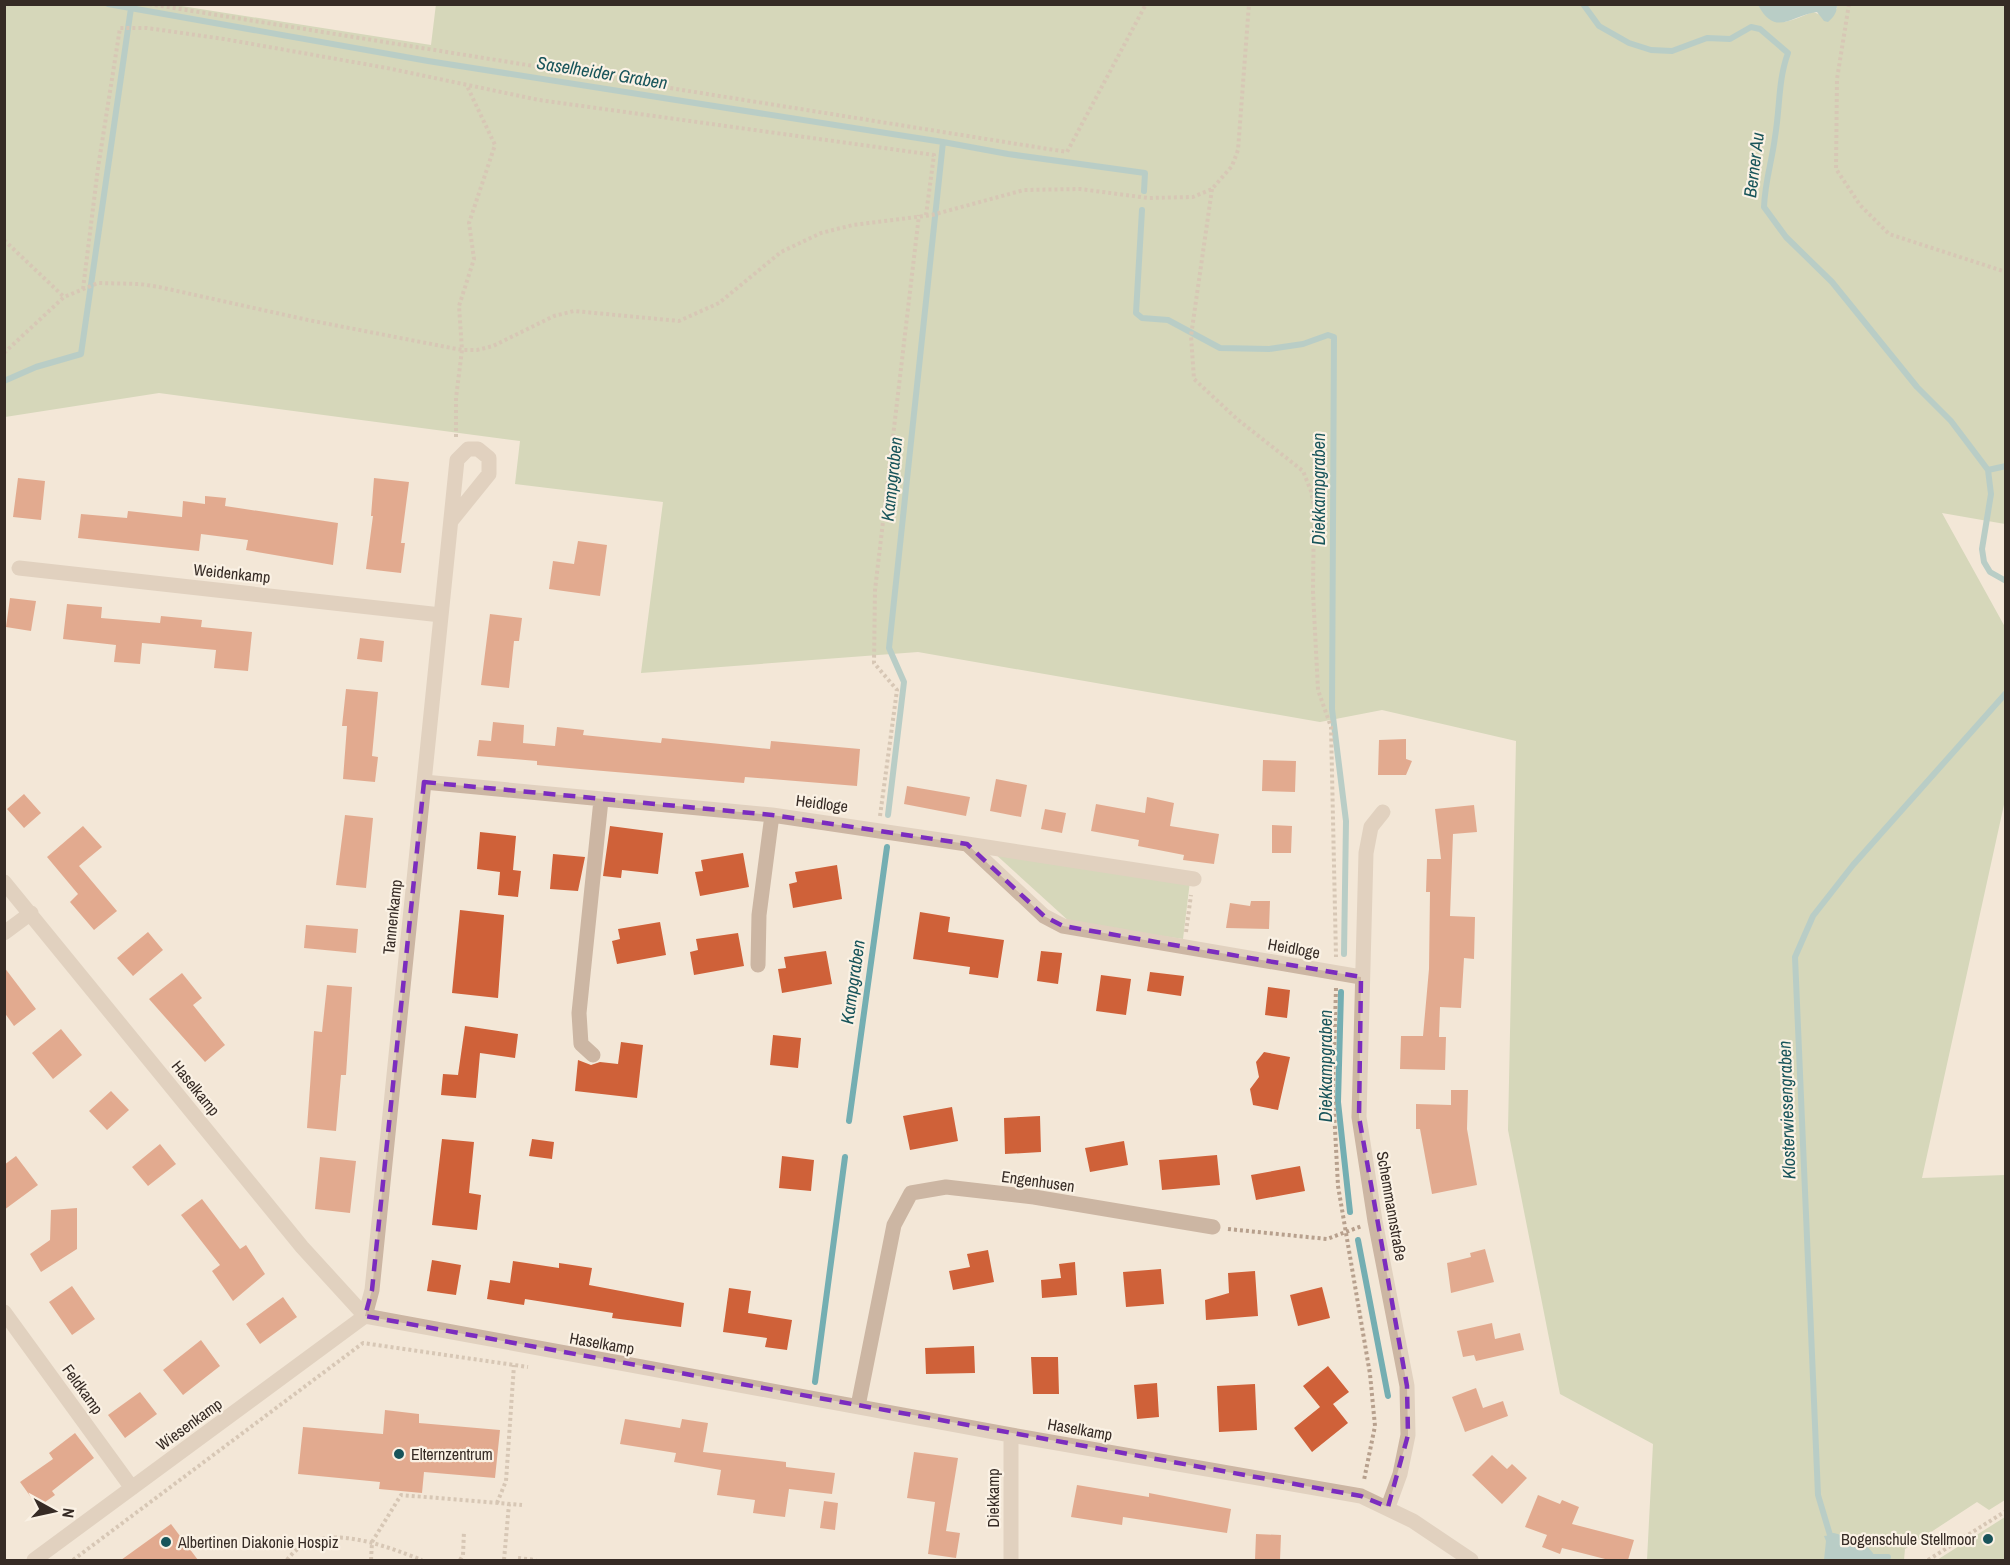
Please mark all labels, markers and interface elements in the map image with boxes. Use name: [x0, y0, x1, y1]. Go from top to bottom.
water label: Saselheider Graben: [535, 50, 669, 95]
water label: Berner Au: [1737, 131, 1770, 199]
water label: Diekkampgraben: [1306, 433, 1331, 545]
water label: Kampgraben: [875, 436, 908, 522]
street label: Weidenkamp: [193, 558, 271, 588]
street label: Heidloge: [795, 789, 849, 817]
street label: Tannenkamp: [377, 878, 407, 956]
street label: Heidloge: [1266, 933, 1322, 963]
water label: Kampgraben: [834, 938, 871, 1026]
water label: Diekkampgraben: [1313, 1010, 1338, 1122]
water label: Klosterwiesengraben: [1772, 1040, 1801, 1180]
street label: Haselkamp: [167, 1056, 225, 1120]
street label: Schemmannstraße: [1372, 1150, 1412, 1262]
street label: Engenhusen: [1000, 1165, 1076, 1197]
street label: Haselkamp: [568, 1326, 636, 1360]
street label: Feldkamp: [57, 1359, 109, 1419]
street label: Wiesenkamp: [152, 1393, 226, 1455]
street label: Haselkamp: [1046, 1412, 1114, 1446]
place label: Elternzentrum: [411, 1443, 493, 1465]
marker: Elternzentrum: [392, 1447, 406, 1461]
street label: Diekkamp: [982, 1468, 1004, 1528]
north arrow: [24, 1481, 84, 1541]
text: N: [57, 1507, 80, 1519]
place label: Bogenschule Stellmoor: [1841, 1528, 1977, 1550]
place label: Albertinen Diakonie Hospiz: [177, 1531, 339, 1553]
marker: Bogenschule Stellmoor: [1981, 1532, 1995, 1546]
marker: Albertinen Diakonie Hospiz: [159, 1535, 173, 1549]

